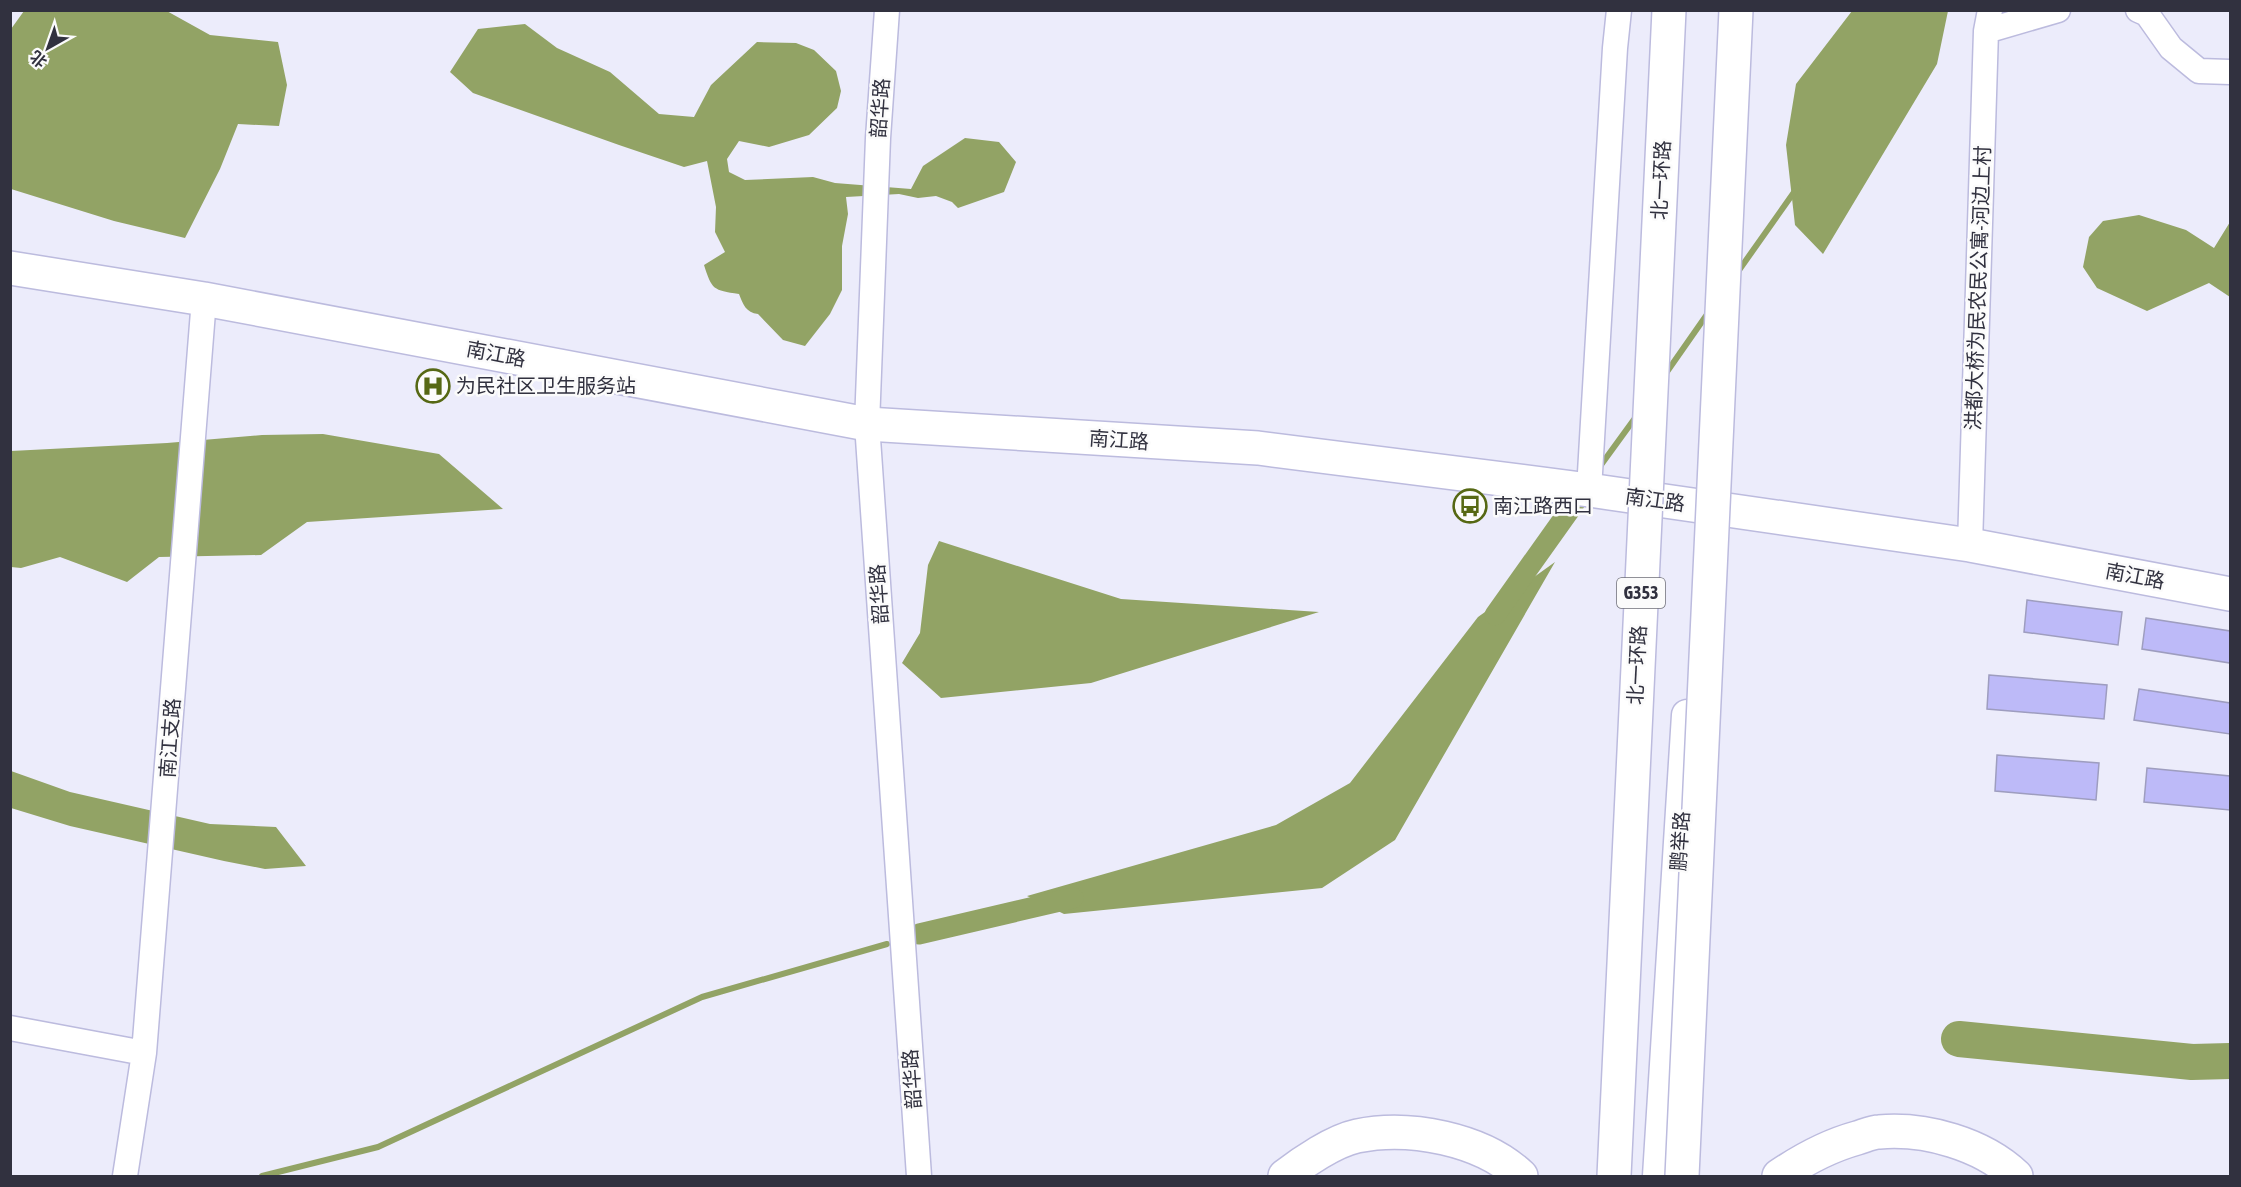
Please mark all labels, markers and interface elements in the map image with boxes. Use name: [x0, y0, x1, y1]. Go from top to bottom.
north arrow: [18, 18, 78, 78]
text: 北: [26, 47, 50, 72]
street label: 韶华路: [866, 77, 893, 139]
street label: 北一环路: [1647, 139, 1674, 221]
street label: 洪都大桥为民农民公寓-河边上村: [1961, 145, 1994, 431]
street label: 南江路: [464, 336, 528, 371]
hospital icon: 为民社区卫生服务站: [415, 368, 451, 404]
place label: 为民社区卫生服务站: [456, 374, 636, 397]
street label: 南江路: [1088, 426, 1150, 453]
street label: 南江路: [1624, 484, 1686, 515]
bus stop icon: 南江路西口: [1452, 488, 1488, 524]
place label: 南江路西口: [1493, 494, 1593, 517]
street label: 南江路: [2103, 558, 2167, 593]
street label: 韶华路: [865, 563, 892, 625]
road number: G353: [1617, 578, 1665, 608]
street label: 北一环路: [1623, 624, 1650, 706]
street label: 南江支路: [155, 697, 184, 779]
street label: 鹏举路: [1666, 810, 1693, 872]
street label: 韶华路: [898, 1048, 925, 1110]

